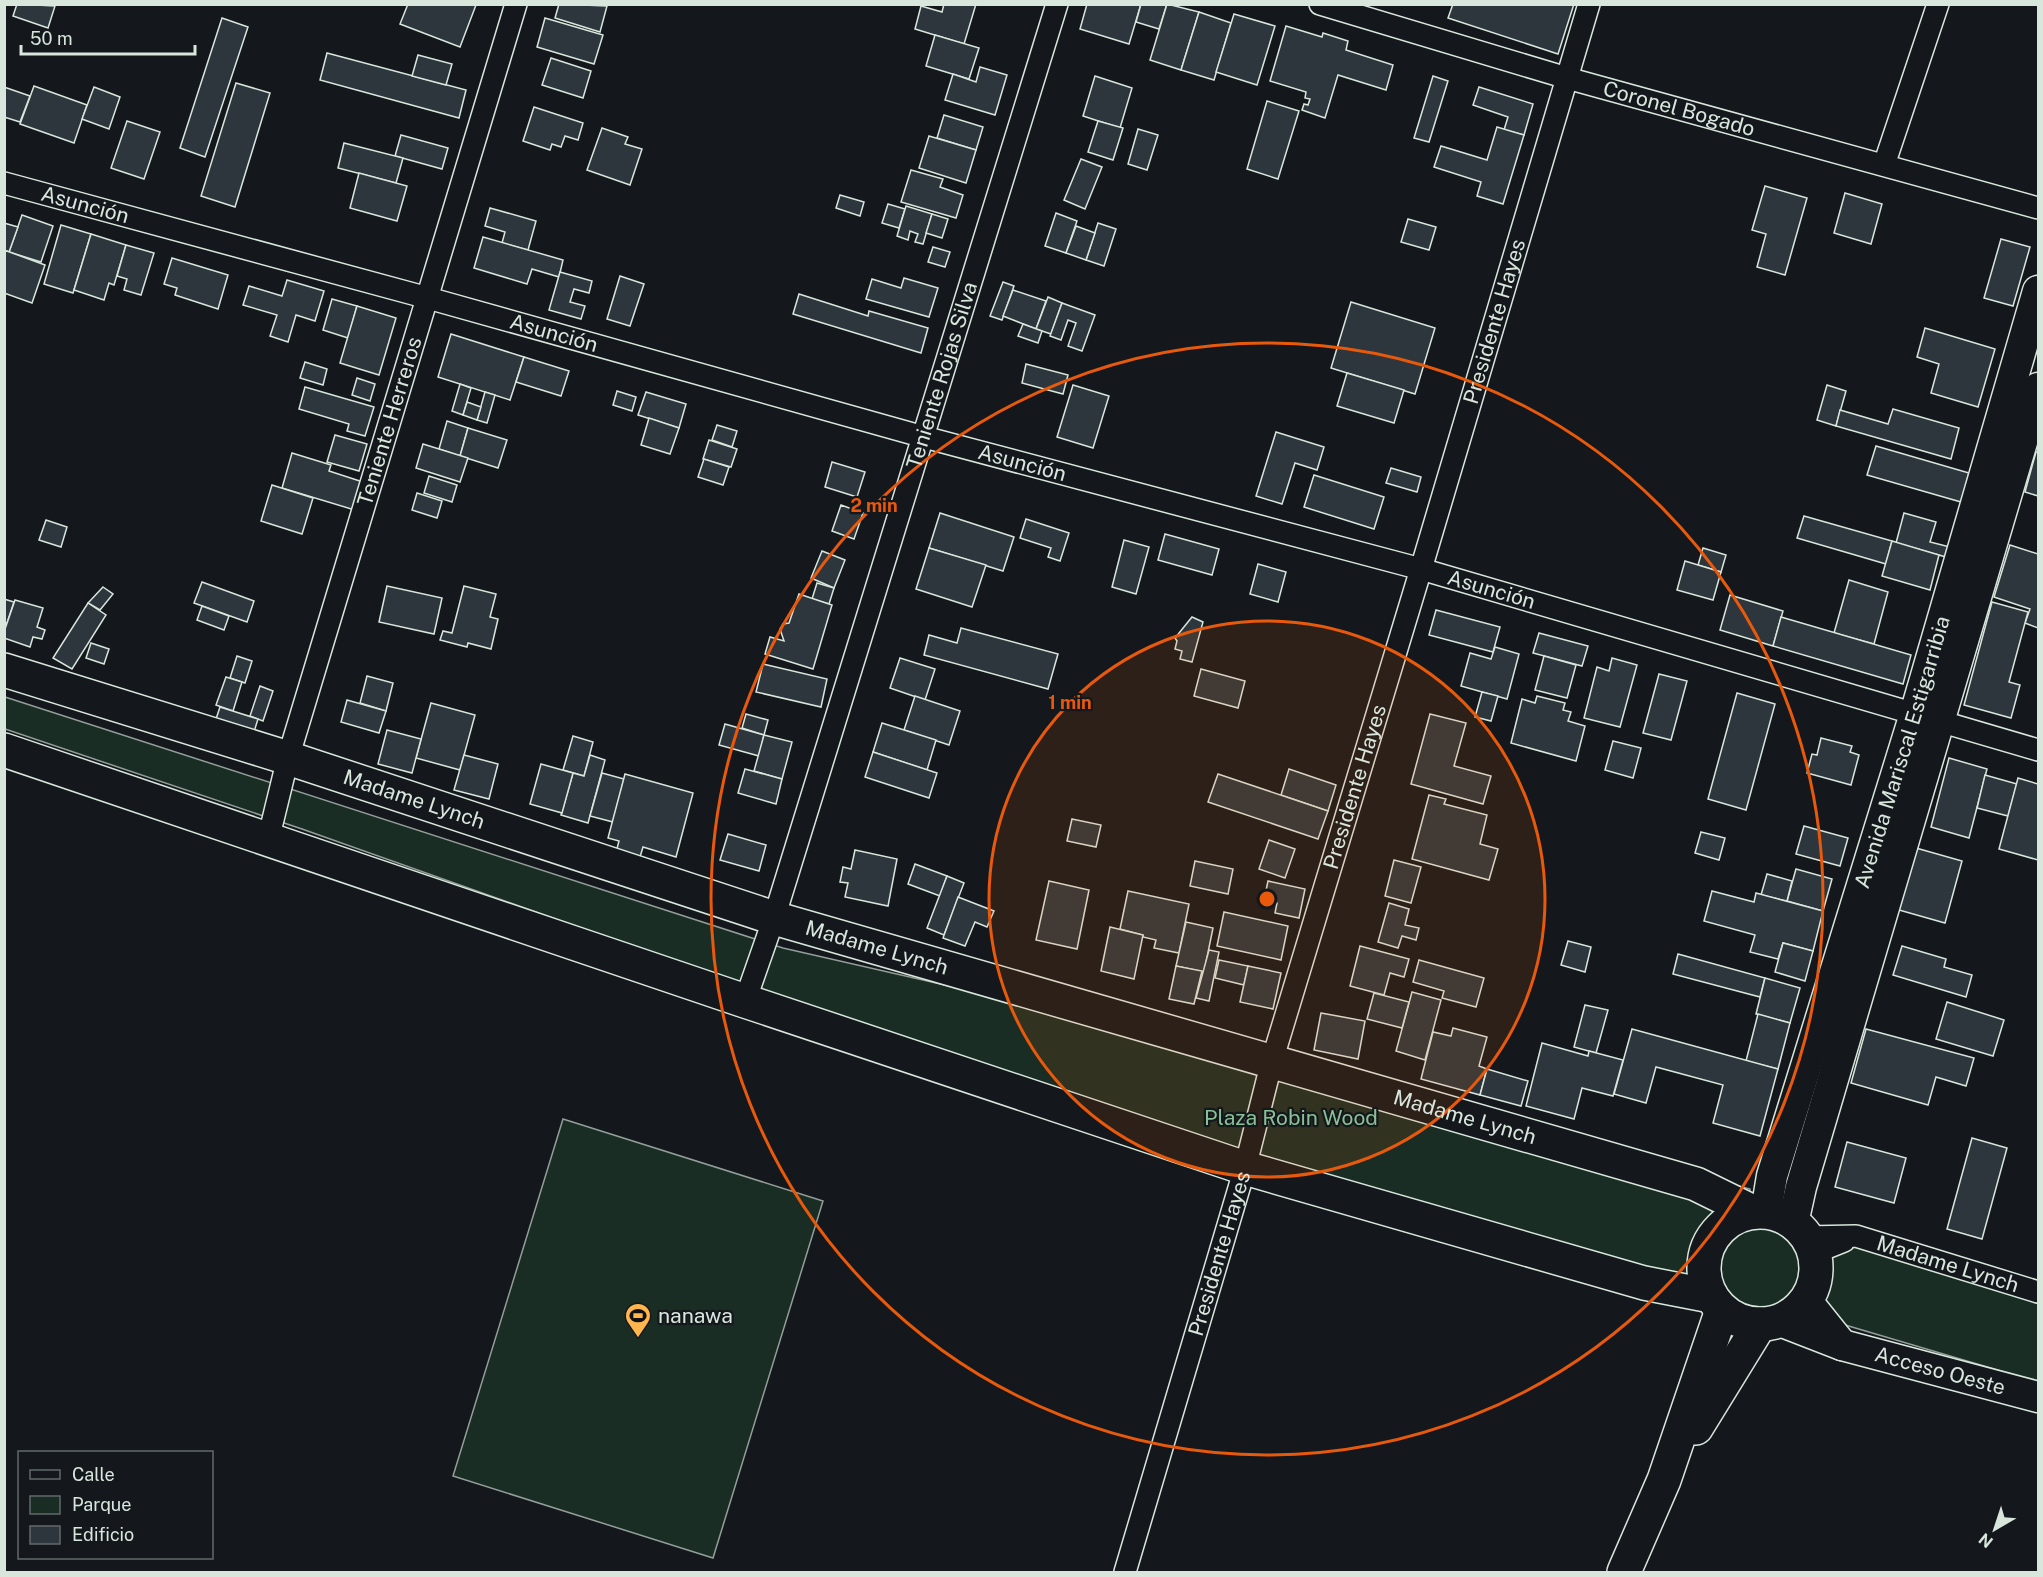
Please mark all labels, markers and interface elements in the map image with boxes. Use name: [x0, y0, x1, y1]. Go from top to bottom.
scale bar: [21, 18, 195, 56]
text: 50 m: [30, 28, 73, 49]
street label: Coronel Bogado: [1600, 76, 1758, 141]
street label: Asunción: [38, 181, 132, 228]
street label: Presidente Hayes: [1458, 236, 1530, 407]
street label: Teniente Rojas Silva: [901, 279, 982, 472]
street label: Asunción: [507, 309, 601, 357]
street label: Teniente Herreros: [352, 334, 427, 509]
street label: Asunción: [975, 439, 1069, 486]
text: 2 min: [850, 495, 898, 516]
street label: Asunción: [1445, 564, 1538, 614]
street label: Avenida Mariscal Estigarribia: [1849, 613, 1955, 891]
text: 1 min: [1048, 692, 1092, 713]
street label: Presidente Hayes: [1318, 702, 1391, 872]
street label: Madame Lynch: [340, 764, 488, 834]
centre of rings: [1257, 889, 1277, 909]
street label: Madame Lynch: [803, 915, 951, 980]
street label: Madame Lynch: [1391, 1084, 1539, 1149]
park label: Plaza Robin Wood: [1204, 1105, 1378, 1130]
street label: Presidente Hayes: [1183, 1168, 1255, 1339]
street label: Madame Lynch: [1874, 1230, 2022, 1297]
sports icon: nanawa: [623, 1301, 653, 1339]
place label: nanawa: [658, 1303, 733, 1328]
street label: Acceso Oeste: [1872, 1341, 2008, 1400]
legend: [18, 1451, 213, 1559]
text: Calle: [72, 1464, 115, 1485]
text: Parque: [72, 1494, 132, 1515]
north arrow: [1965, 1499, 2025, 1559]
text: Edificio: [72, 1524, 134, 1545]
text: N: [1975, 1529, 1997, 1552]

